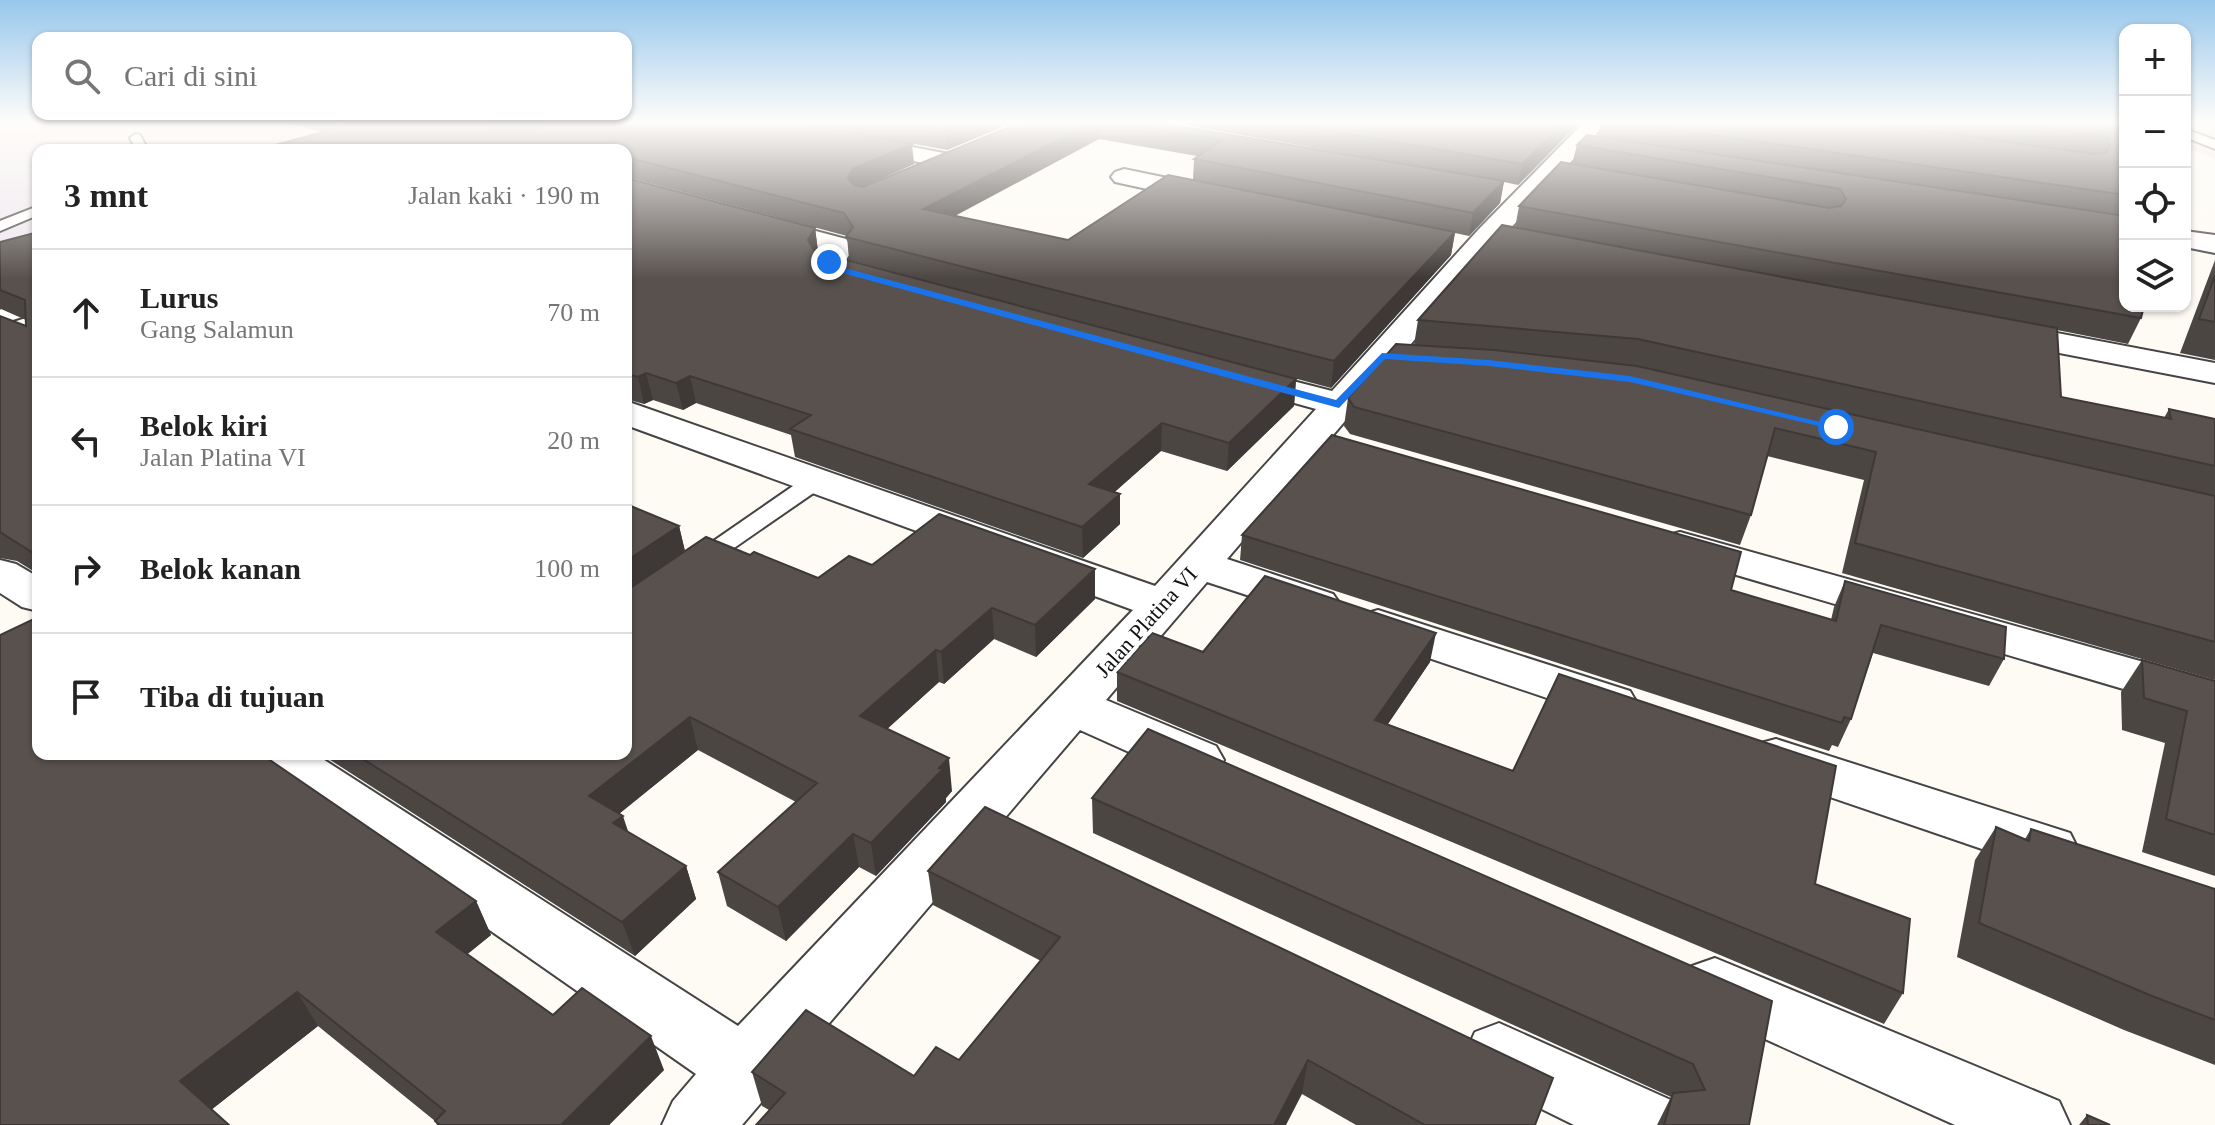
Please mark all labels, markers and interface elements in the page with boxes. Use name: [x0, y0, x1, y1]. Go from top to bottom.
map controls: [2119, 24, 2191, 312]
button: +: [2119, 24, 2191, 96]
search box: [32, 32, 632, 120]
icon: search: [60, 54, 104, 98]
text: Cari di sini: [124, 59, 257, 92]
button: −: [2119, 96, 2191, 168]
button: locate: [2119, 168, 2191, 240]
text: 3 mnt: [64, 177, 148, 214]
text: Jalan kaki · 190 m: [408, 181, 600, 210]
button: layers: [2119, 240, 2191, 312]
route end: [811, 244, 847, 280]
text: Lurus: [140, 281, 218, 314]
icon: ahead: [64, 291, 108, 335]
text: 70 m: [547, 298, 600, 327]
text: Gang Salamun: [140, 315, 294, 344]
text: Belok kiri: [140, 409, 268, 442]
route start: [1818, 409, 1854, 445]
icon: left: [64, 419, 108, 463]
text: 20 m: [547, 426, 600, 455]
text: Jalan Platina VI: [140, 443, 306, 472]
icon: right: [64, 547, 108, 591]
text: Belok kanan: [140, 552, 301, 585]
text: 100 m: [534, 554, 600, 583]
street label: Jalan Platina VI: [1090, 562, 1202, 682]
icon: arrive: [64, 675, 108, 719]
text: Tiba di tujuan: [140, 680, 325, 713]

